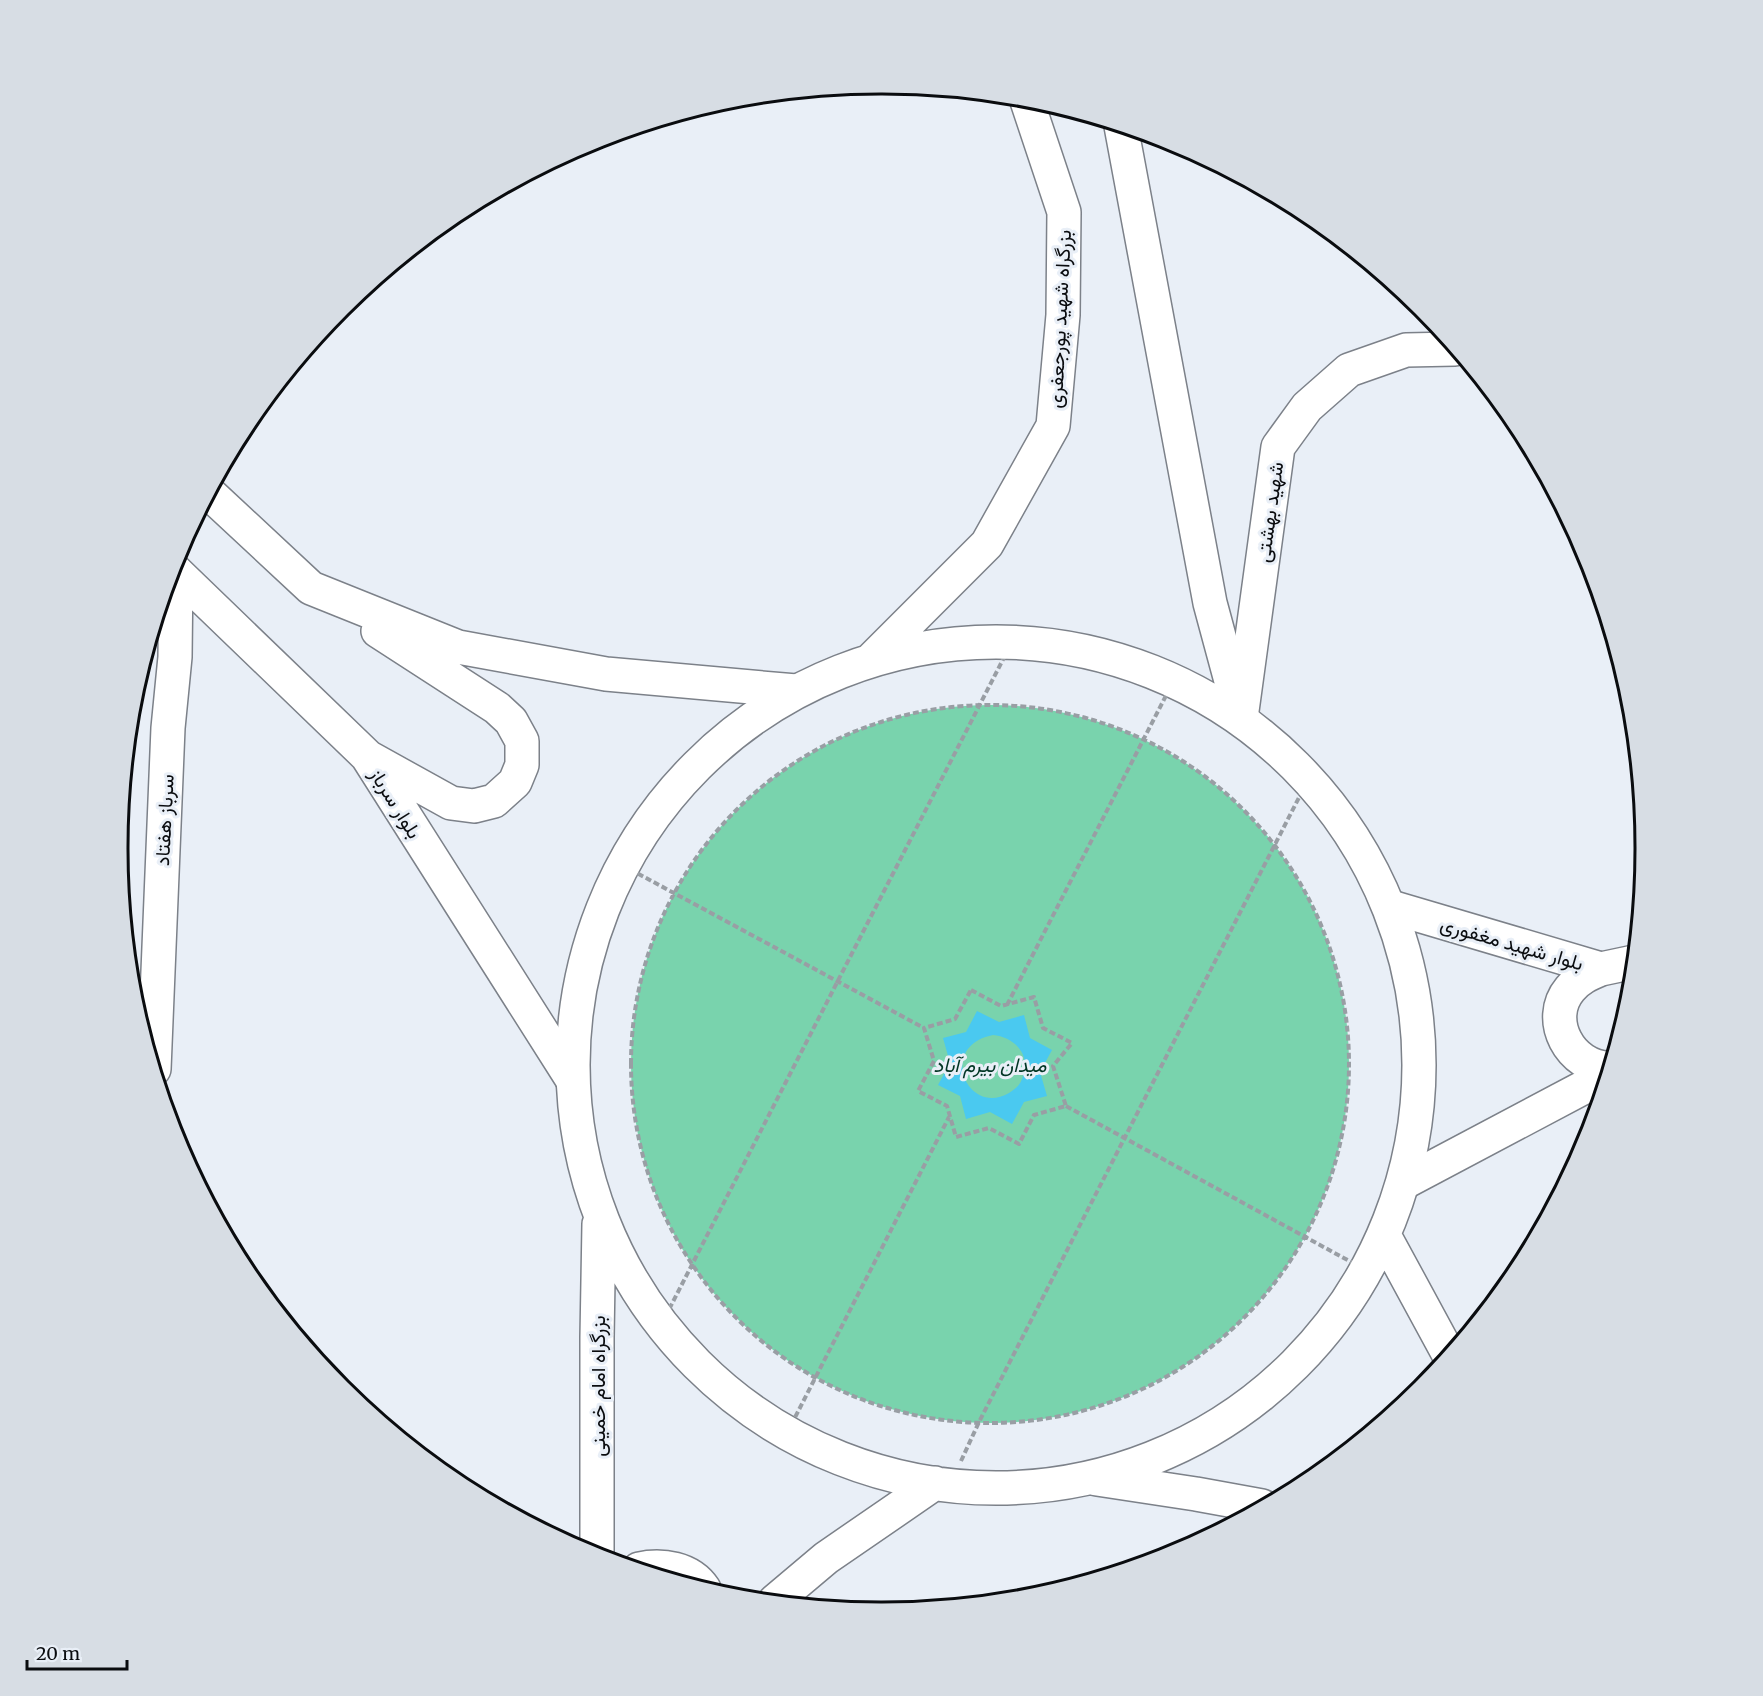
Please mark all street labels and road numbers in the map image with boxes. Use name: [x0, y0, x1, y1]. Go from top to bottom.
street label: بزرگراه شهید پورجعفری: [1042, 229, 1078, 409]
street label: شهید بهشتی: [1250, 460, 1289, 564]
street label: بلوار سرباز: [363, 762, 427, 843]
street label: سرباز هفتاد: [149, 773, 180, 867]
street label: بلوار شهید مغفوری: [1437, 911, 1586, 976]
street label: بزرگراه امام خمینی: [585, 1315, 611, 1457]

